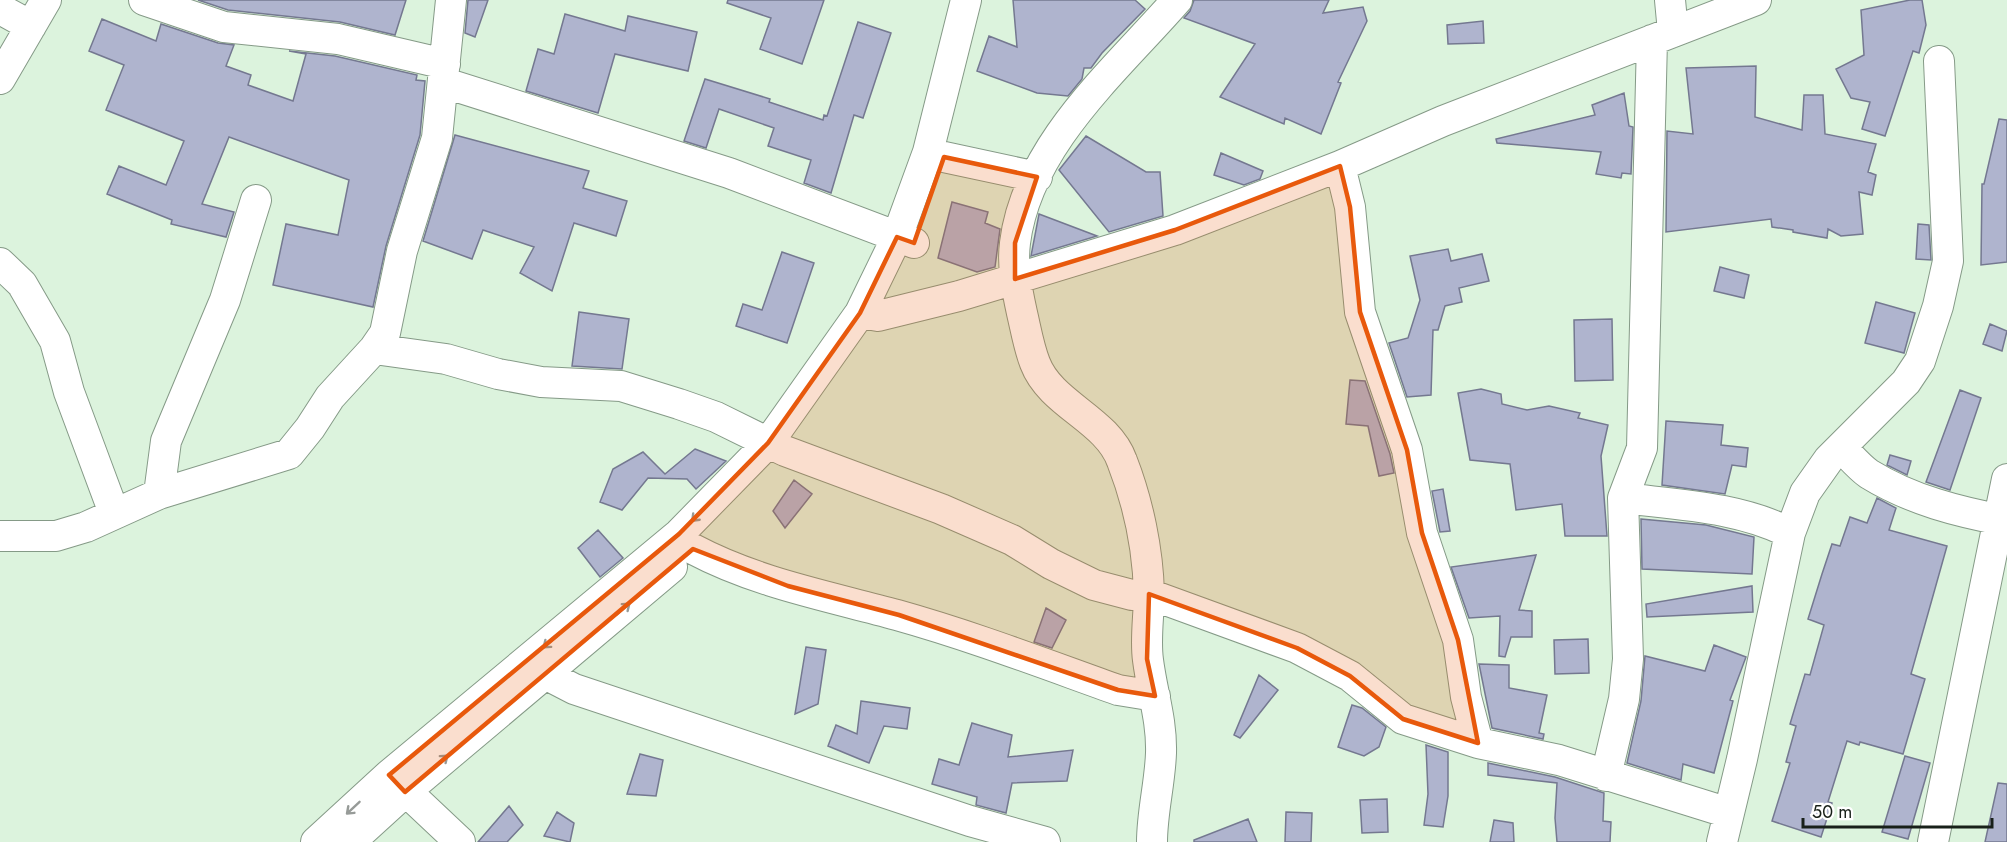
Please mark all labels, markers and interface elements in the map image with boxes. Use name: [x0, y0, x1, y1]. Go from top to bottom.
one-way arrow: [691, 508, 705, 523]
one-way arrow: [615, 602, 630, 616]
one-way arrow: [542, 635, 558, 648]
one-way arrow: [433, 755, 449, 768]
scale bar: [1803, 791, 1992, 829]
text: 50 m: [1812, 799, 1852, 825]
one-way arrow: [345, 801, 360, 815]

